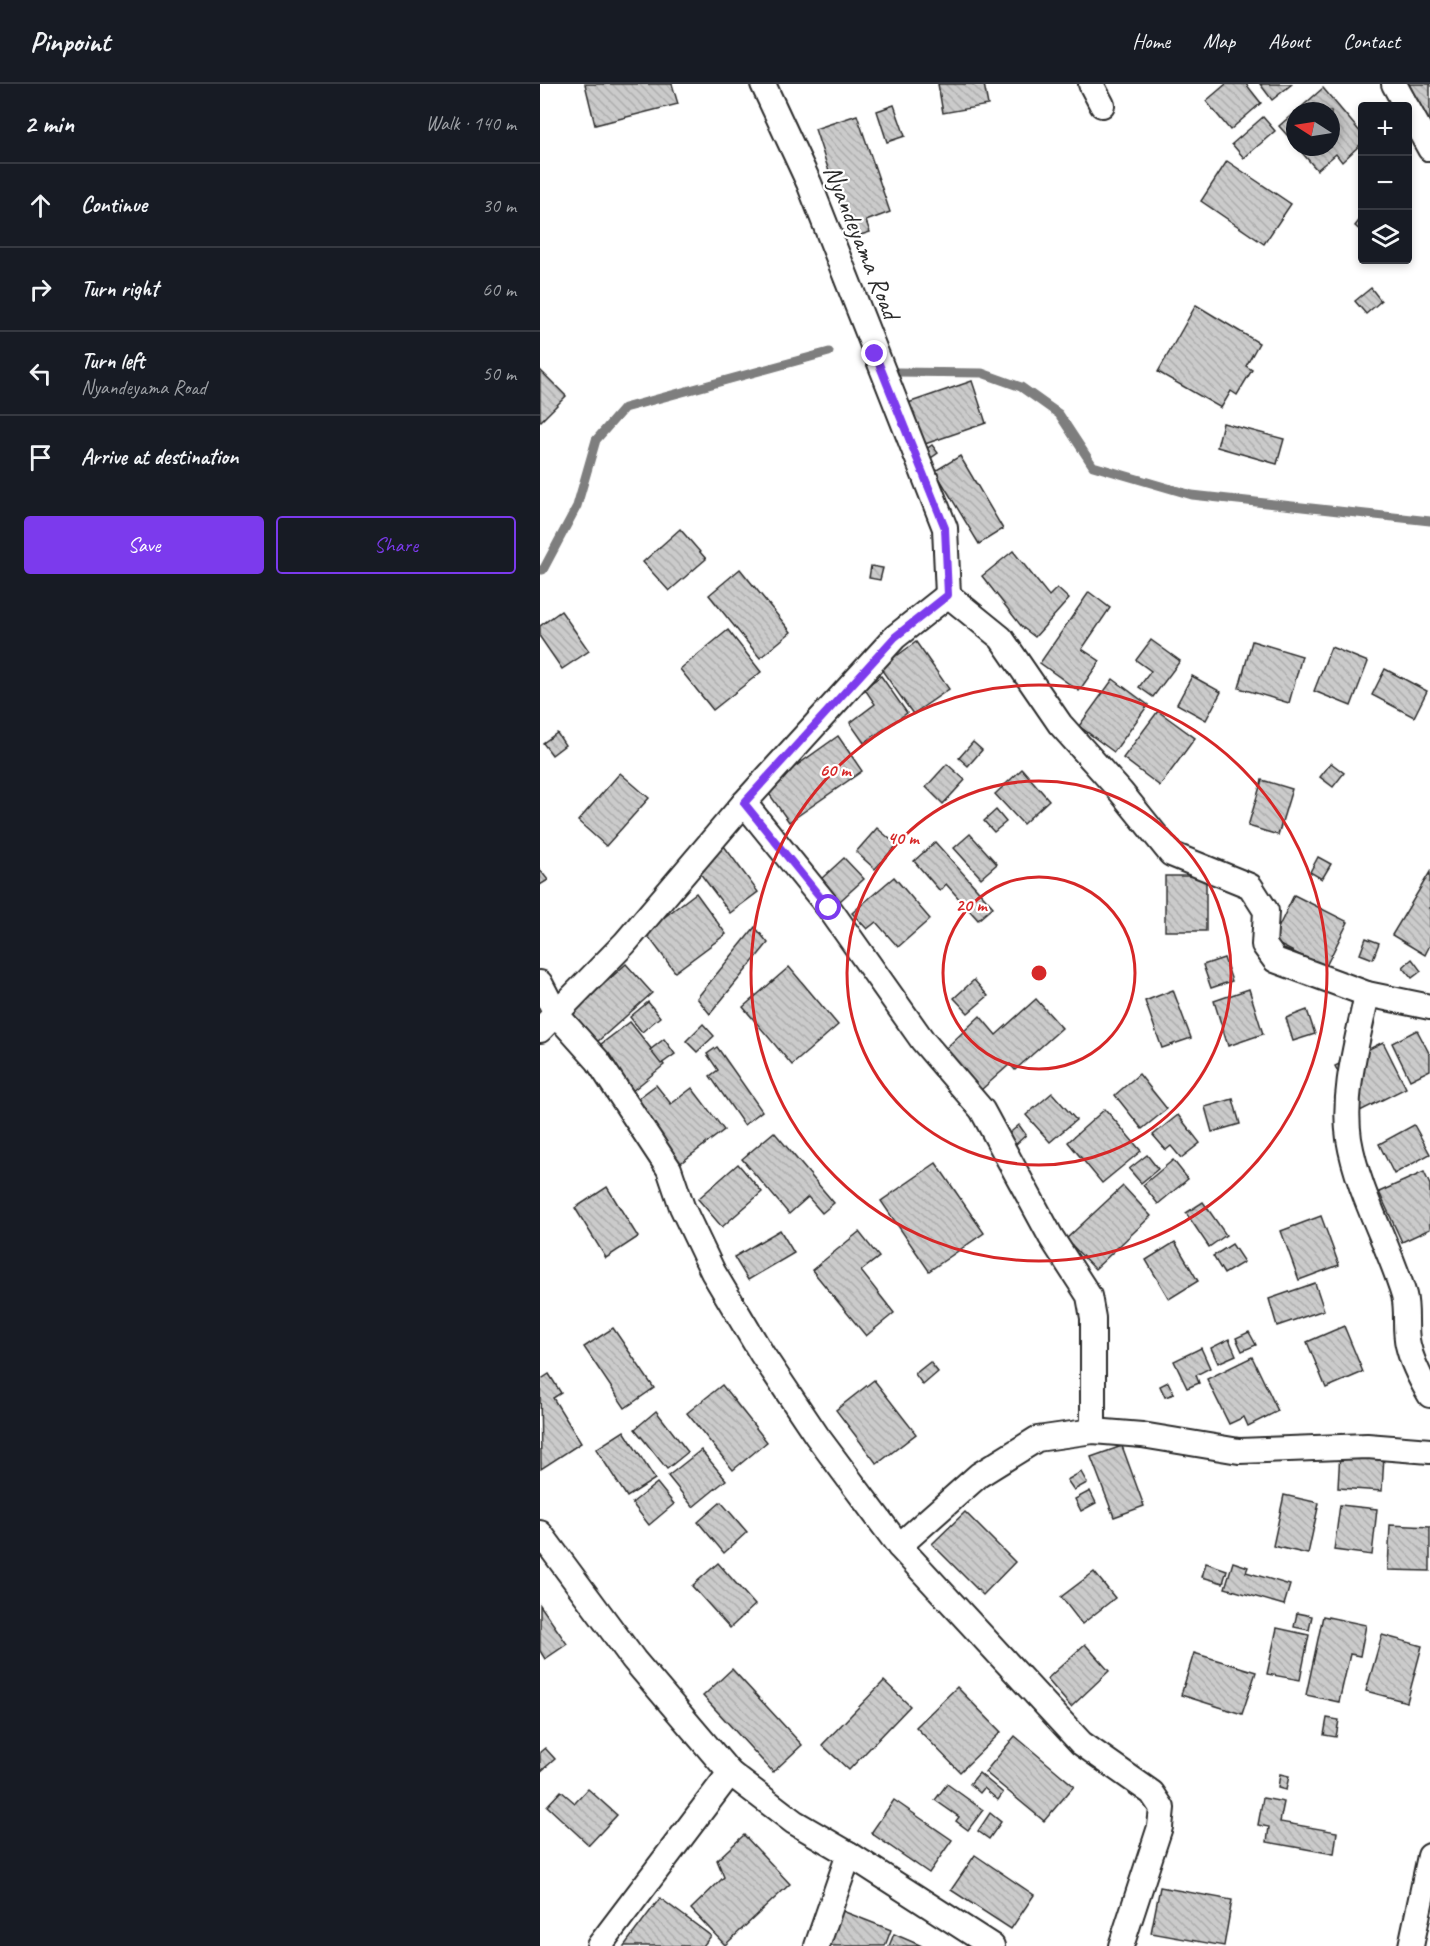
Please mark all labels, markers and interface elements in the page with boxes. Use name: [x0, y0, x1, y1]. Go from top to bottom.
text: Pinpoint: [30, 24, 110, 59]
text: Home: [1132, 28, 1170, 54]
text: Map: [1203, 28, 1235, 54]
text: About: [1268, 28, 1310, 54]
text: Contact: [1343, 28, 1400, 54]
north arrow: [1286, 102, 1340, 156]
map controls: [1358, 102, 1412, 264]
button: +: [1358, 102, 1412, 156]
text: 2 min: [24, 107, 74, 140]
text: Walk · 140 m: [426, 111, 516, 136]
button: −: [1358, 156, 1412, 210]
street label: Nyandeyama Road: [816, 160, 909, 327]
icon: ahead: [24, 189, 57, 222]
text: Continue: [81, 191, 147, 219]
text: 30 m: [482, 193, 516, 218]
button: layers: [1358, 210, 1412, 264]
icon: right: [24, 273, 57, 306]
text: Turn right: [81, 275, 158, 303]
text: 60 m: [482, 277, 516, 302]
route end: [861, 340, 887, 366]
text: Turn left: [81, 347, 145, 375]
icon: left: [24, 357, 57, 390]
text: 50 m: [482, 361, 516, 386]
text: Nyandeyama Road: [81, 375, 206, 400]
icon: arrive: [24, 441, 57, 474]
text: Arrive at destination: [81, 443, 238, 471]
button: Save: [24, 516, 264, 574]
button: Share: [276, 516, 516, 574]
text: 60 m: [819, 759, 852, 781]
text: 40 m: [888, 827, 920, 849]
route start: [815, 894, 841, 920]
text: 20 m: [956, 894, 988, 916]
centre of rings: [1029, 963, 1049, 983]

